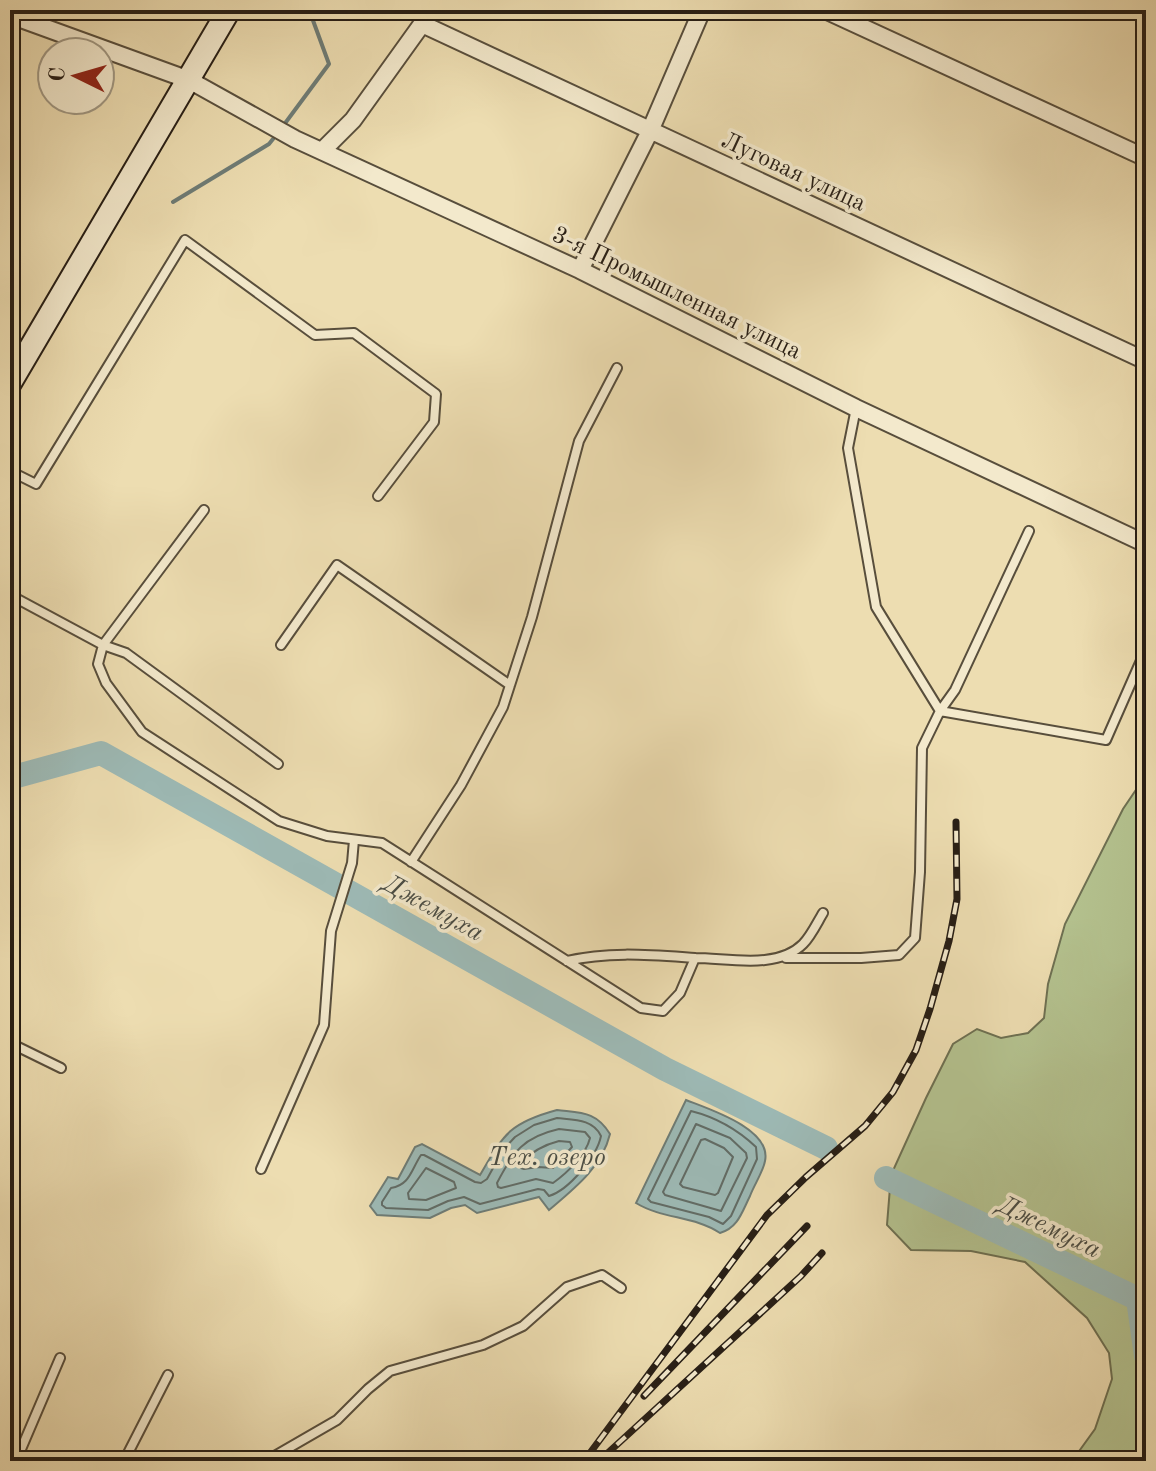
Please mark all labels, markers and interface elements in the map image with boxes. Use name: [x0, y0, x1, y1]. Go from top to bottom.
north arrow: [36, 36, 116, 116]
text: С: [46, 66, 70, 83]
street label: Луговая улица: [717, 129, 869, 217]
street label: 3-я Промышленная улица: [548, 223, 805, 365]
water label: Джемуха: [376, 869, 488, 947]
water label: Тех. озеро: [488, 1145, 606, 1171]
water label: Джемуха: [991, 1191, 1104, 1264]

